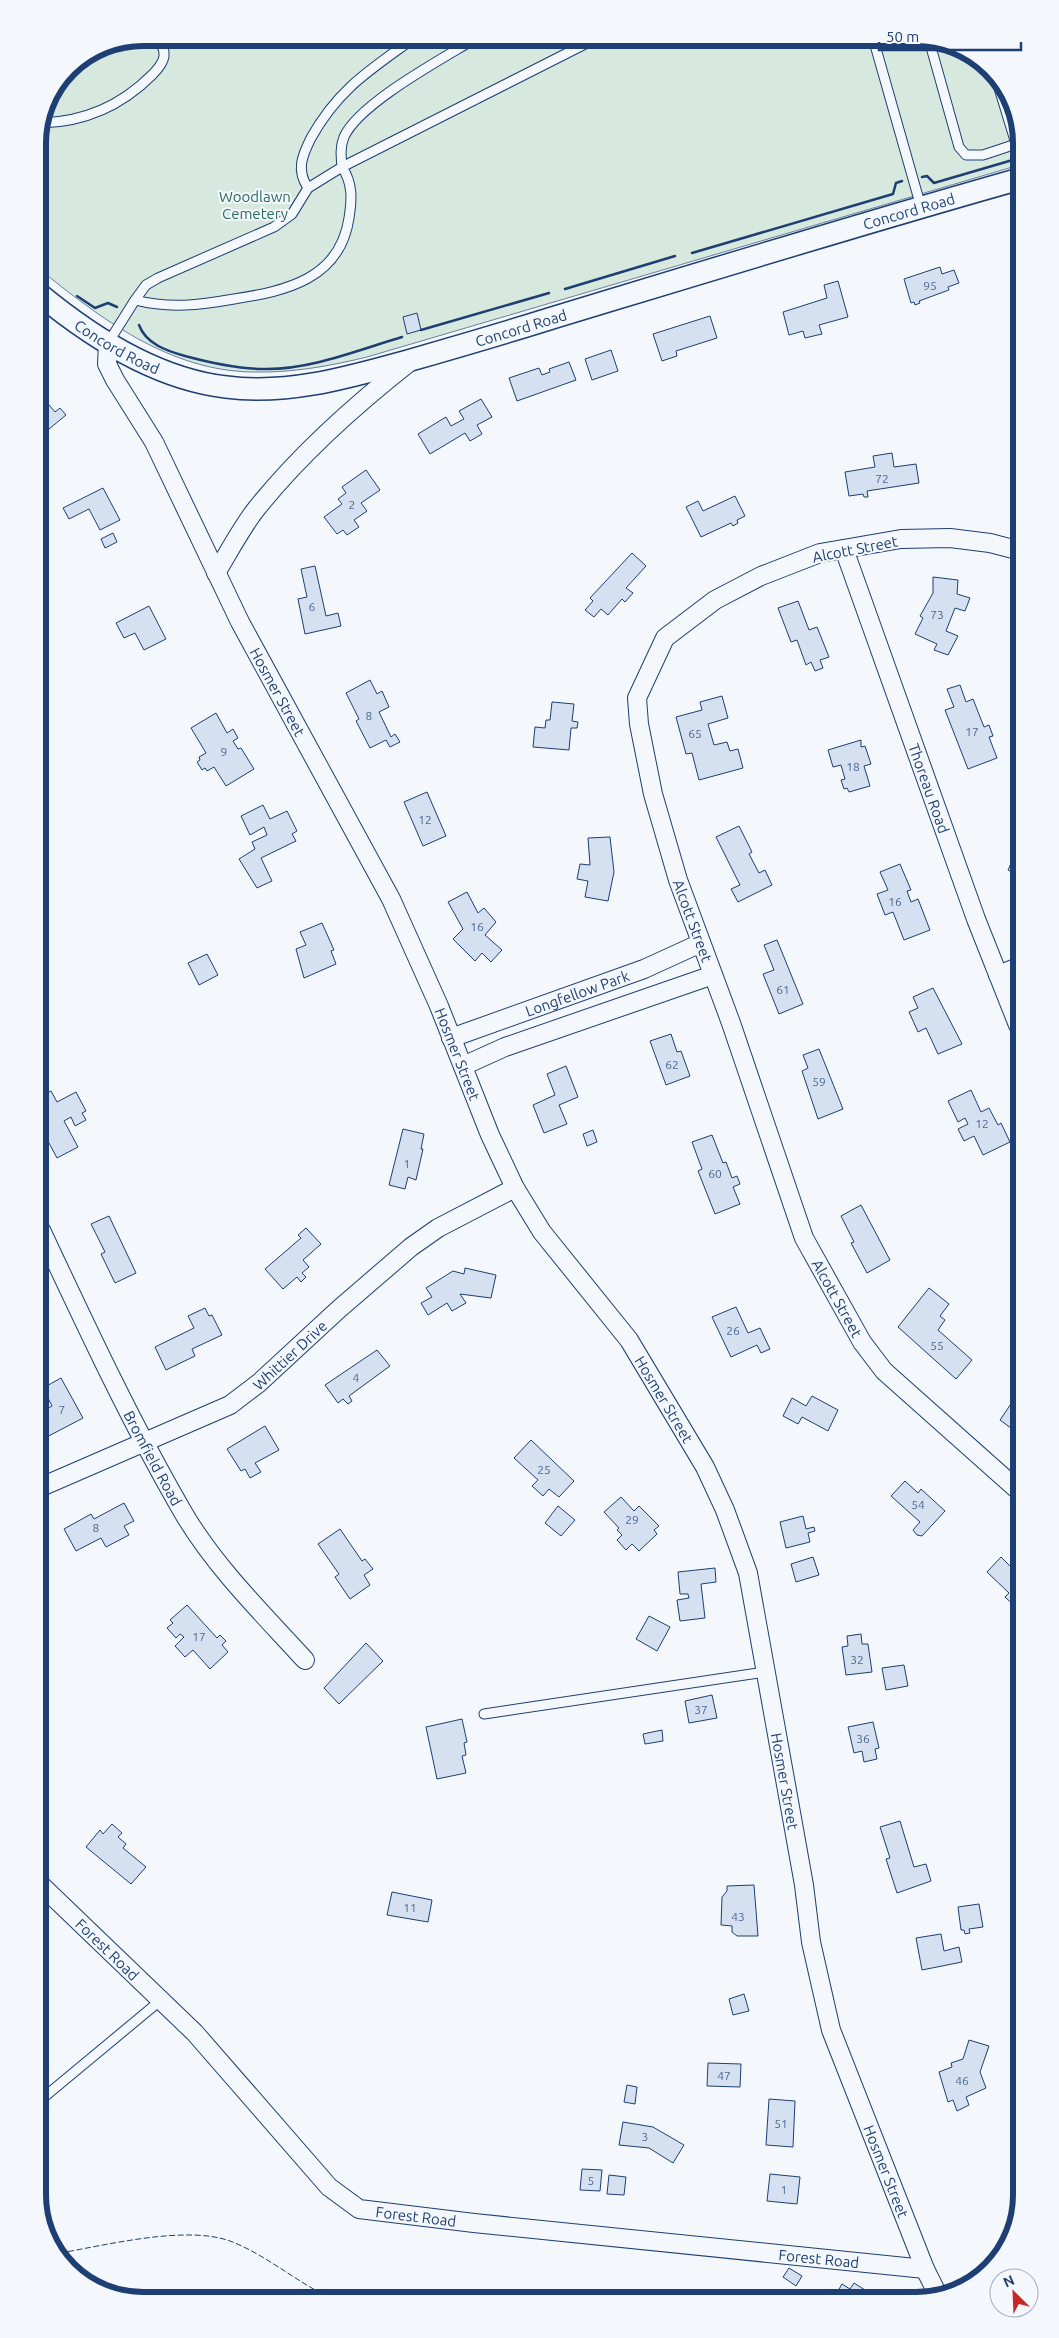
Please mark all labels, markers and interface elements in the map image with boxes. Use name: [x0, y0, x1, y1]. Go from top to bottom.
scale bar: [879, 20, 1022, 52]
text: 50 m: [886, 28, 919, 45]
park label: Woodlawn Cemetery: [219, 188, 291, 222]
street label: Concord Road: [861, 189, 957, 232]
house number: 95: [923, 279, 937, 292]
street label: Concord Road: [473, 306, 569, 349]
street label: Concord Road: [72, 316, 162, 377]
house number: 72: [875, 472, 889, 485]
house number: 2: [349, 498, 355, 511]
street label: Alcott Street: [811, 532, 899, 566]
house number: 6: [309, 600, 316, 613]
house number: 73: [930, 608, 944, 621]
street label: Hosmer Street: [247, 645, 309, 739]
house number: 8: [366, 709, 373, 722]
house number: 17: [965, 725, 979, 738]
house number: 65: [688, 727, 702, 740]
street label: Thoreau Road: [906, 741, 953, 835]
house number: 9: [221, 745, 227, 758]
house number: 18: [846, 760, 860, 773]
house number: 12: [418, 813, 432, 826]
street label: Alcott Street: [670, 877, 716, 964]
house number: 16: [888, 895, 902, 908]
house number: 16: [470, 920, 484, 933]
street label: Longfellow Park: [523, 966, 632, 1019]
house number: 61: [776, 983, 790, 996]
street label: Hosmer Street: [432, 1005, 484, 1103]
house number: 62: [665, 1058, 679, 1071]
house number: 59: [812, 1075, 826, 1088]
house number: 12: [975, 1117, 989, 1130]
house number: 1: [404, 1157, 410, 1170]
house number: 60: [708, 1167, 722, 1180]
street label: Alcott Street: [809, 1256, 866, 1340]
street label: Whittier Drive: [249, 1316, 330, 1393]
house number: 26: [726, 1324, 740, 1337]
house number: 55: [930, 1339, 944, 1352]
street label: Hosmer Street: [632, 1353, 697, 1446]
house number: 4: [353, 1371, 360, 1384]
house number: 7: [59, 1403, 65, 1416]
street label: Bromfield Road: [121, 1408, 186, 1508]
house number: 25: [537, 1463, 551, 1476]
house number: 54: [911, 1498, 925, 1511]
house number: 29: [625, 1513, 639, 1526]
house number: 8: [93, 1521, 100, 1534]
house number: 17: [192, 1630, 206, 1643]
house number: 32: [850, 1653, 864, 1666]
house number: 37: [694, 1703, 708, 1716]
street label: Hosmer Street: [768, 1731, 802, 1831]
house number: 36: [856, 1732, 870, 1745]
house number: 11: [403, 1901, 417, 1914]
house number: 43: [731, 1910, 745, 1923]
street label: Forest Road: [72, 1915, 143, 1983]
house number: 47: [717, 2069, 731, 2082]
house number: 46: [955, 2074, 969, 2087]
house number: 51: [774, 2117, 788, 2130]
street label: Hosmer Street: [861, 2123, 912, 2220]
house number: 3: [642, 2130, 648, 2143]
house number: 5: [588, 2174, 594, 2187]
house number: 1: [781, 2183, 787, 2196]
street label: Forest Road: [375, 2203, 457, 2229]
street label: Forest Road: [778, 2246, 860, 2271]
north arrow: [989, 2268, 1039, 2318]
text: N: [1001, 2272, 1017, 2291]

